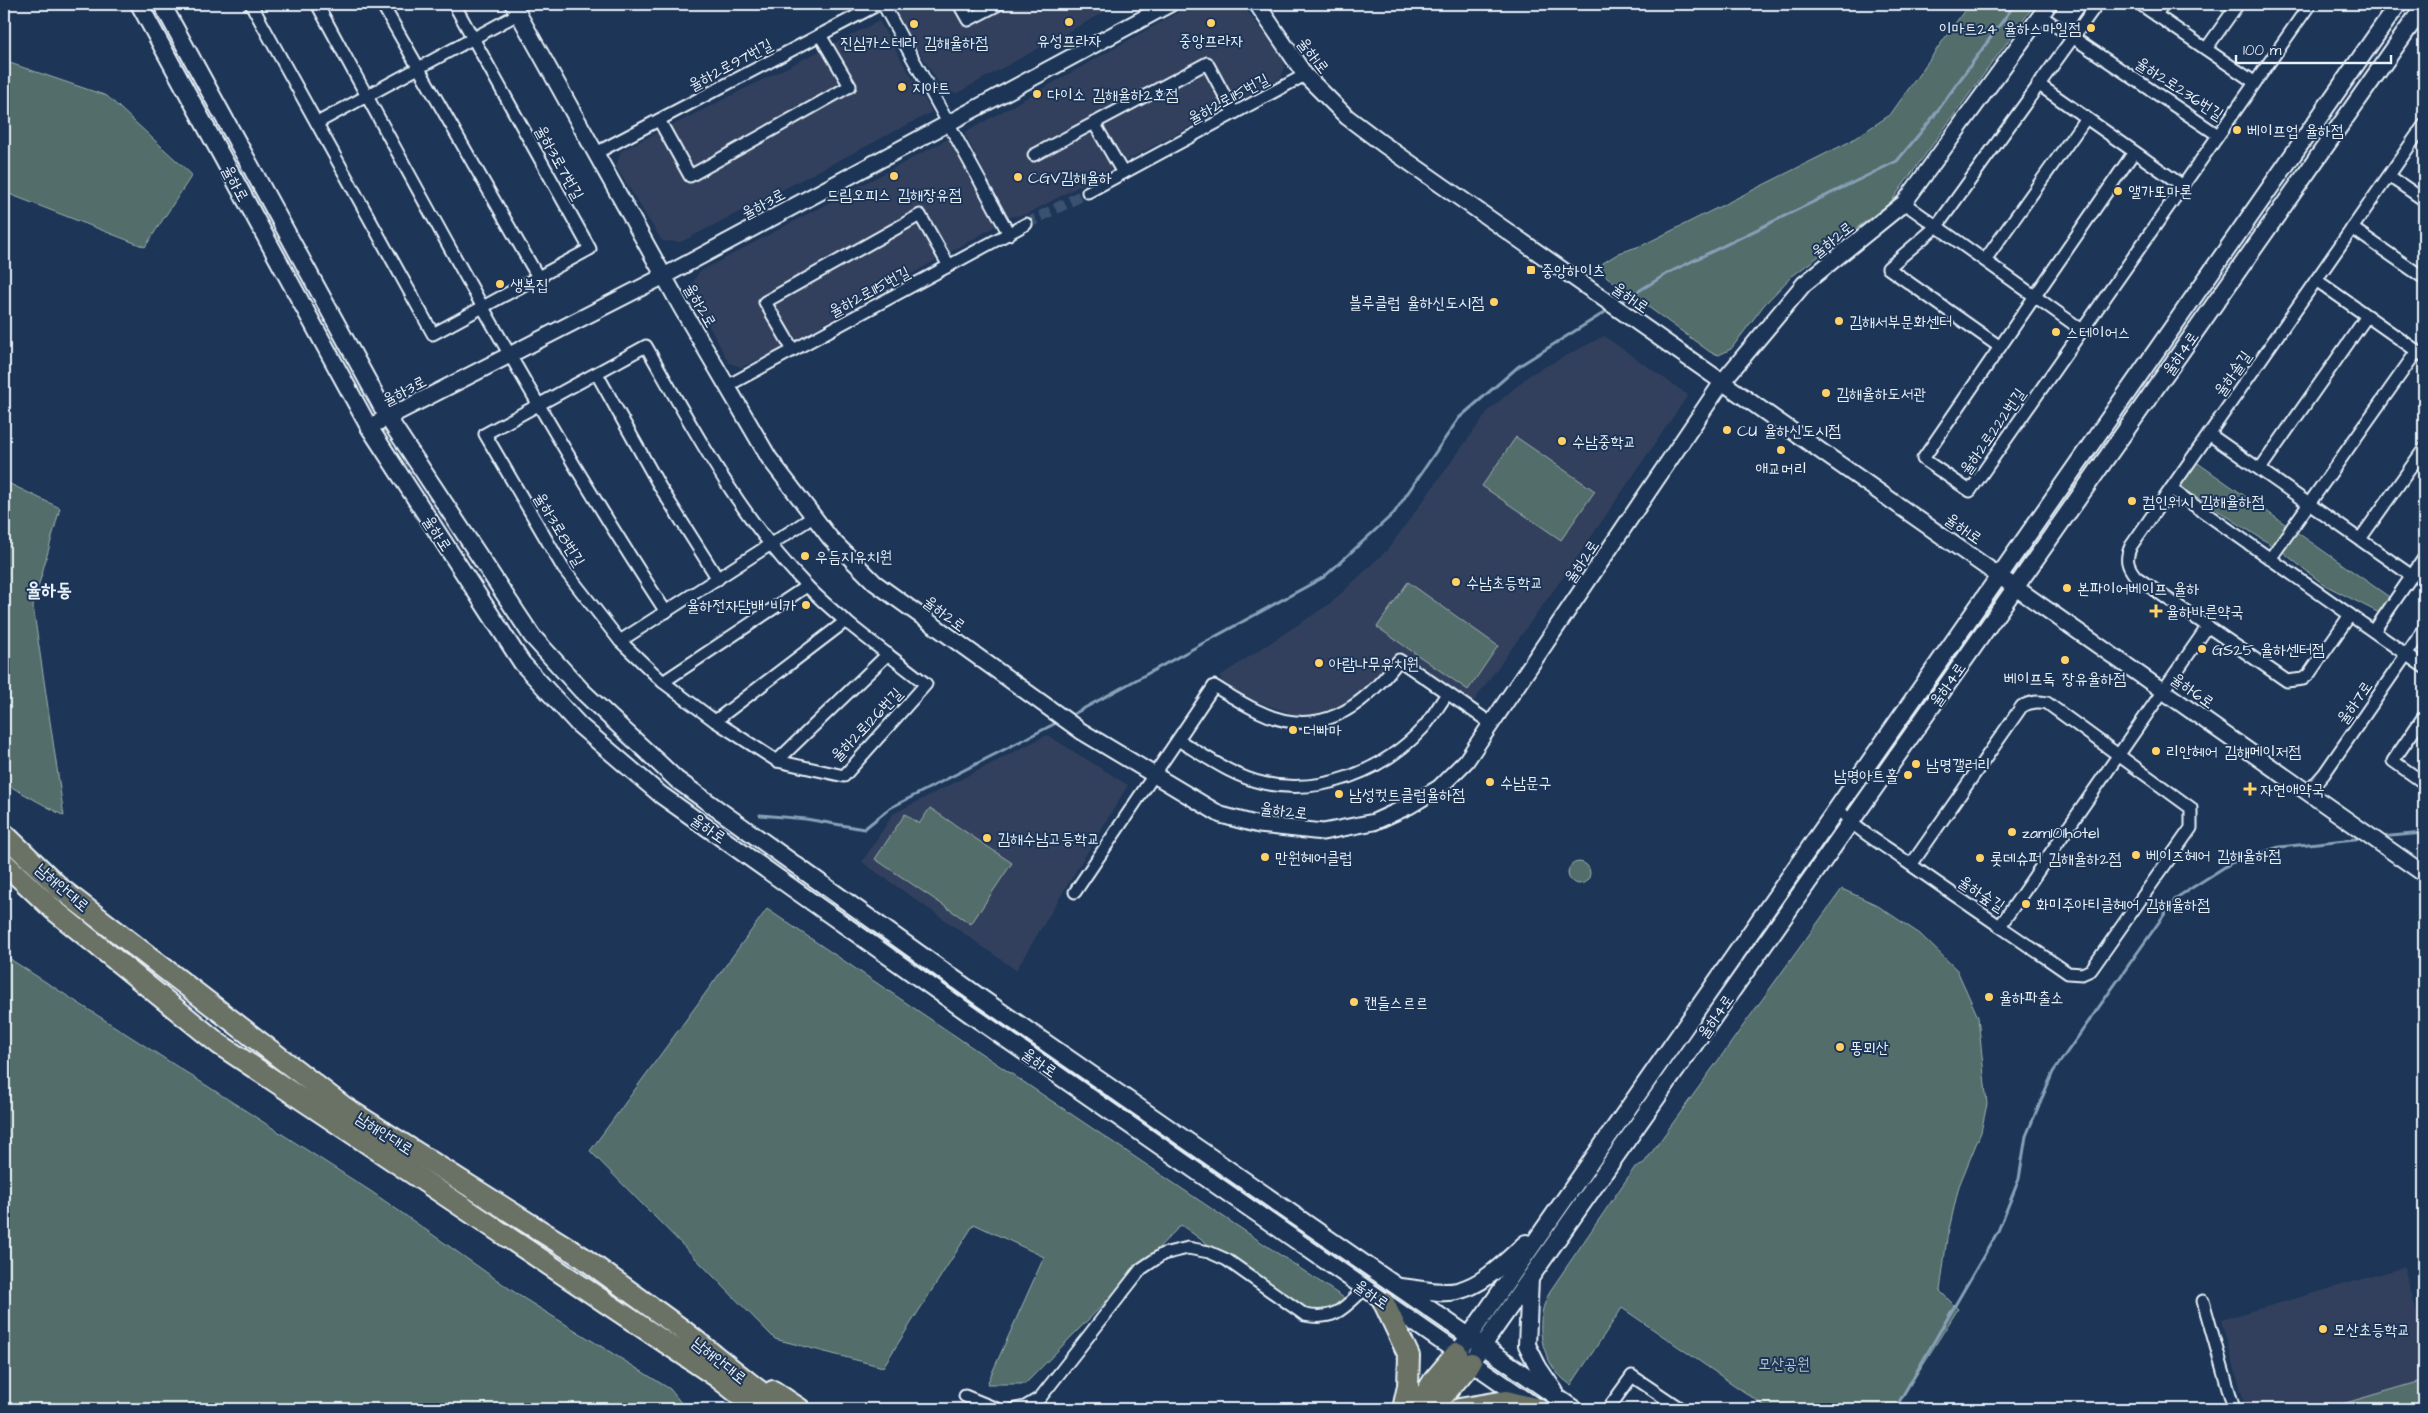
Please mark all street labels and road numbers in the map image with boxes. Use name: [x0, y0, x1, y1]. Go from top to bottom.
street label: 율하2로97번길: [684, 33, 777, 96]
street label: 율하1로: [1292, 33, 1334, 78]
street label: 율하2로236번길: [2131, 52, 2228, 126]
street label: 율하2로115번길: [1184, 68, 1273, 129]
street label: 율하3로7번길: [530, 121, 589, 204]
street label: 율하로: [216, 161, 254, 206]
street label: 율하3로: [738, 183, 789, 225]
street label: 율하2로: [1807, 216, 1858, 263]
street label: 율하2로115번길: [825, 261, 914, 322]
street label: 율하1로: [1607, 277, 1653, 318]
street label: 율하2로: [679, 279, 722, 332]
street label: 율하4로: [2158, 327, 2204, 380]
street label: 율하솔길: [2209, 346, 2257, 401]
street label: 율하3로: [379, 370, 430, 411]
street label: 율하2로222번길: [1955, 384, 2031, 479]
street label: 율하3로8번길: [528, 488, 590, 571]
street label: 율하1로: [1940, 508, 1986, 549]
street label: 율하로: [417, 511, 457, 556]
street label: 율하2로: [1559, 536, 1604, 588]
street label: 율하2로: [919, 591, 970, 637]
street label: 율하4로: [1925, 658, 1971, 711]
street label: 율하6로: [2166, 668, 2219, 714]
street label: 율하7로: [2332, 676, 2378, 729]
street label: 율하2로126번길: [826, 683, 908, 766]
street label: 율하2로: [1259, 797, 1309, 825]
street label: 율하로: [686, 809, 731, 849]
street label: 남해안대로: [31, 858, 94, 917]
street label: 율하숲길: [1954, 871, 2009, 917]
street label: 율하4로: [1693, 990, 1739, 1043]
street label: 율하로: [1017, 1043, 1062, 1083]
street label: 남해안대로: [351, 1107, 417, 1161]
street label: 율하로: [1349, 1275, 1394, 1315]
street label: 남해안대로: [687, 1332, 751, 1390]

